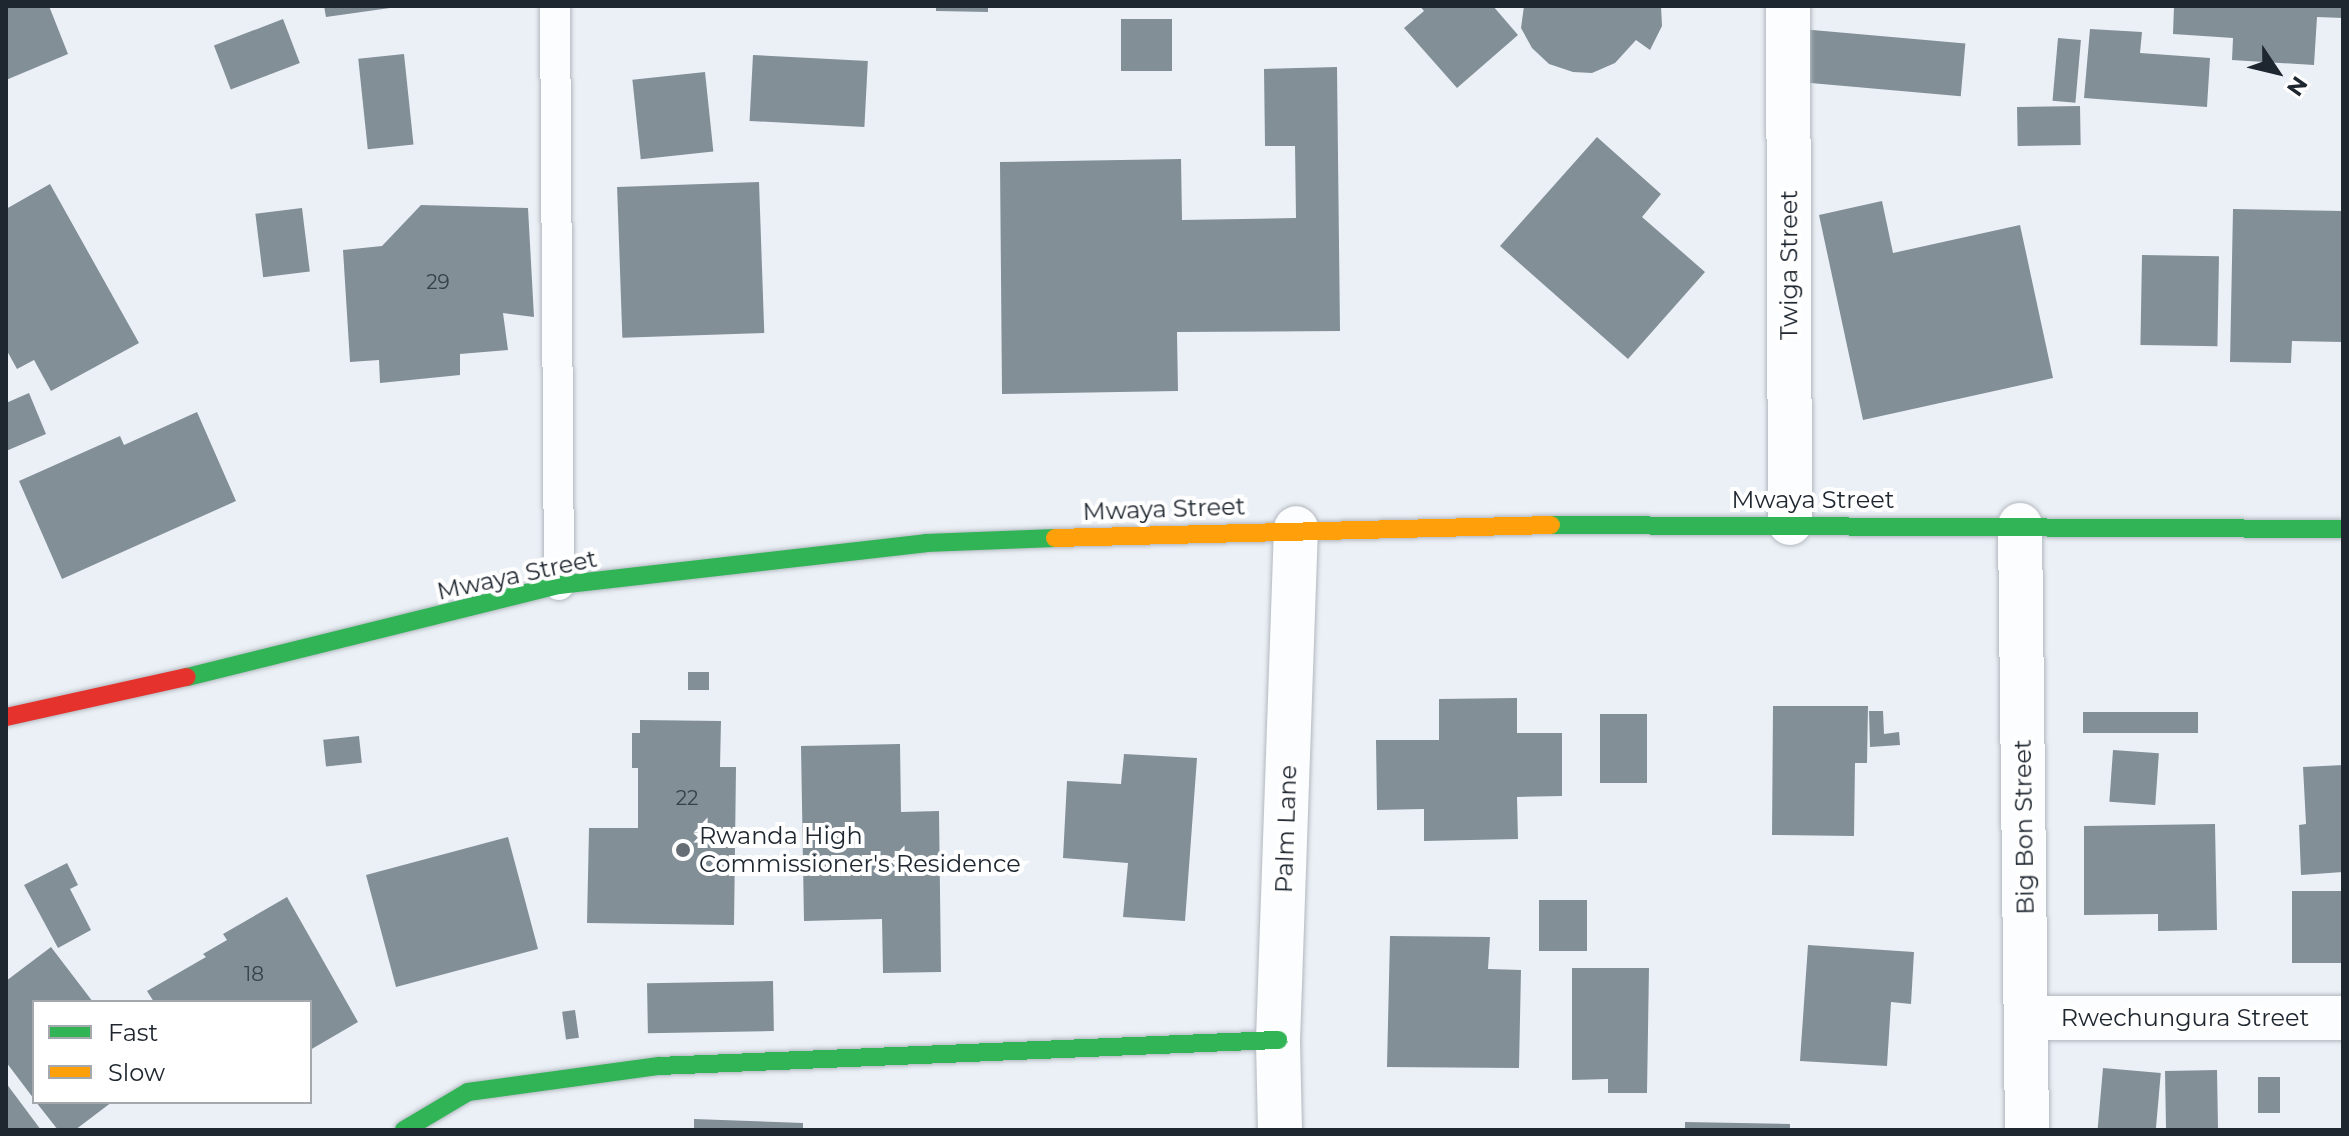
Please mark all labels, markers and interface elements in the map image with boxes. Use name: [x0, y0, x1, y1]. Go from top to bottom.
north arrow: [2237, 32, 2317, 112]
text: N: [2281, 71, 2313, 101]
street label: Twiga Street: [1775, 190, 1803, 340]
house number: 29: [426, 270, 450, 294]
street label: Mwaya Street: [1732, 486, 1894, 514]
street label: Mwaya Street: [1082, 492, 1246, 526]
street label: Mwaya Street: [434, 544, 600, 606]
street label: Big Bon Street: [2008, 739, 2040, 915]
street label: Palm Lane: [1269, 764, 1303, 894]
house number: 22: [676, 786, 698, 810]
place label: Rwanda High Commissioner's Residence: [699, 822, 1021, 878]
marker: Rwanda High Commissioner's Residence: [674, 841, 692, 859]
house number: 18: [244, 962, 264, 986]
legend: [32, 1000, 312, 1104]
street label: Rwechungura Street: [2061, 1004, 2309, 1032]
text: Fast: [108, 1018, 158, 1047]
text: Slow: [108, 1058, 165, 1087]

